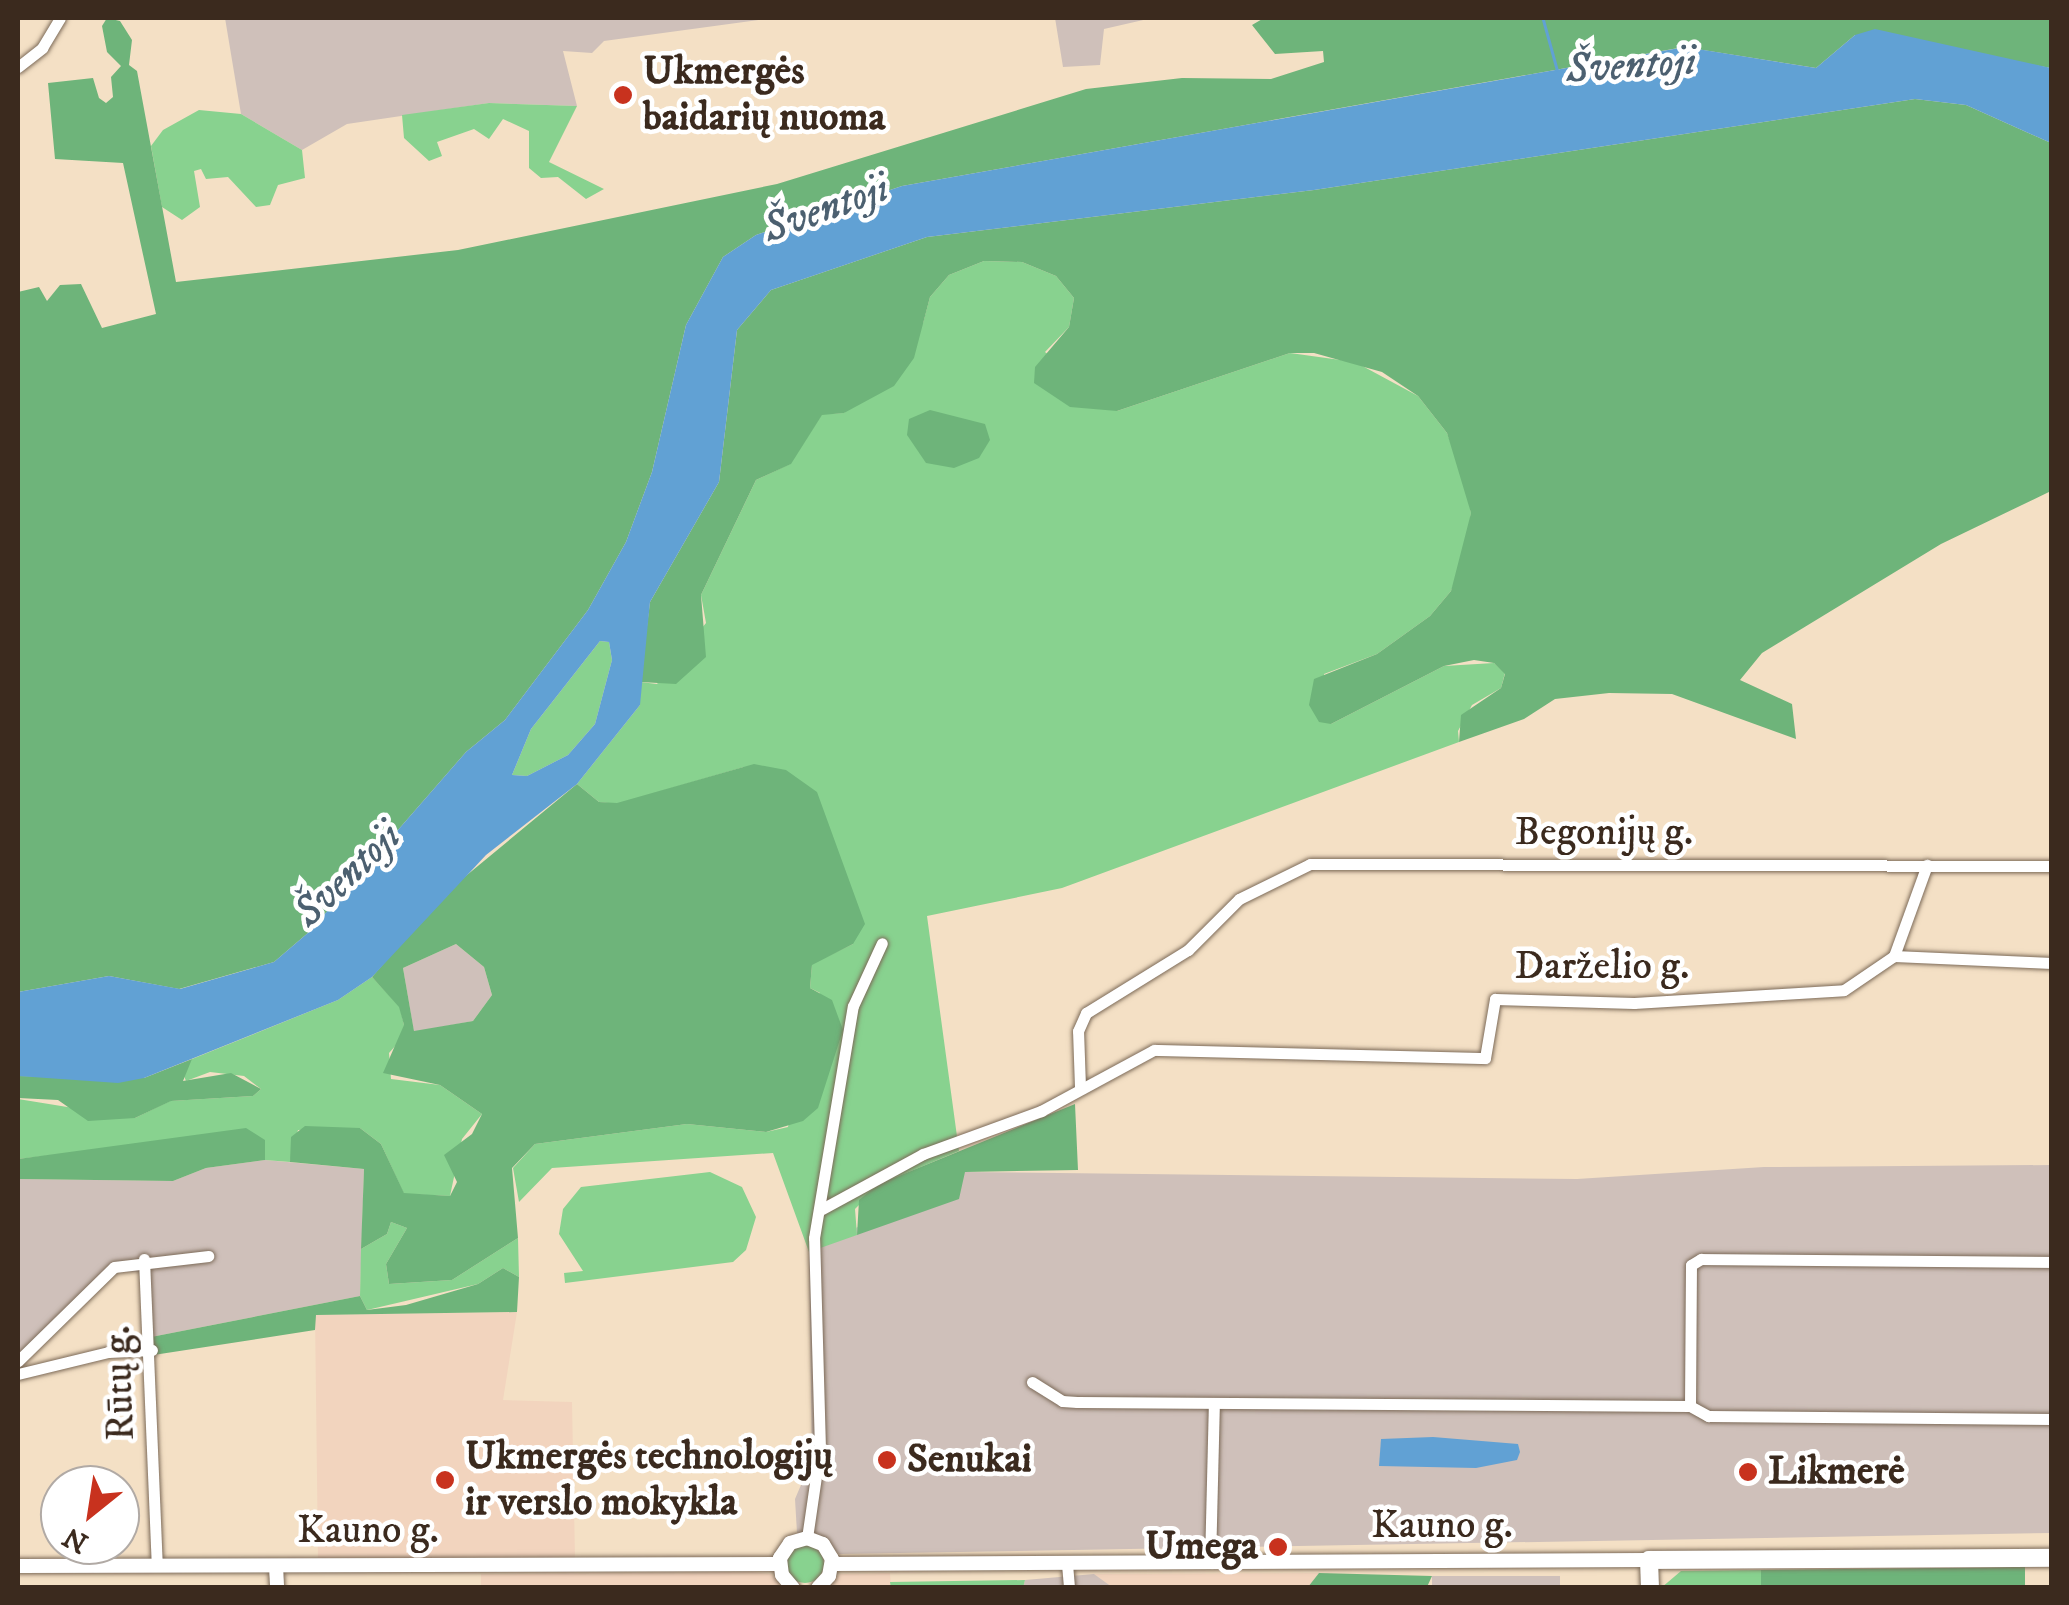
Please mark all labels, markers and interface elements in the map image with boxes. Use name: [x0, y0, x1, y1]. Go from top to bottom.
water label: Šventoji: [1564, 36, 1698, 96]
place label: Ukmergės baidarių nuoma: [643, 48, 885, 142]
marker: Ukmergės baidarių nuoma: [612, 84, 634, 106]
water label: Šventoji: [756, 163, 896, 255]
street label: Begonijų g.: [1515, 809, 1693, 857]
water label: Šventoji: [284, 812, 412, 938]
street label: Darželio g.: [1515, 943, 1689, 991]
street label: Rūtų g.: [94, 1324, 146, 1442]
place label: Ukmergės technologijų ir verslo mokykla: [465, 1433, 833, 1527]
place label: Senukai: [907, 1436, 1032, 1484]
place label: Likmerė: [1768, 1448, 1905, 1496]
marker: Senukai: [876, 1449, 898, 1471]
marker: Likmerė: [1737, 1461, 1759, 1483]
north arrow: [40, 1465, 140, 1565]
marker: Ukmergės technologijų ir verslo mokykla: [434, 1469, 456, 1491]
street label: Kauno g.: [1371, 1502, 1513, 1550]
street label: Kauno g.: [297, 1507, 439, 1555]
text: N: [57, 1519, 94, 1561]
place label: Umega: [1145, 1523, 1258, 1571]
marker: Umega: [1267, 1536, 1289, 1558]

